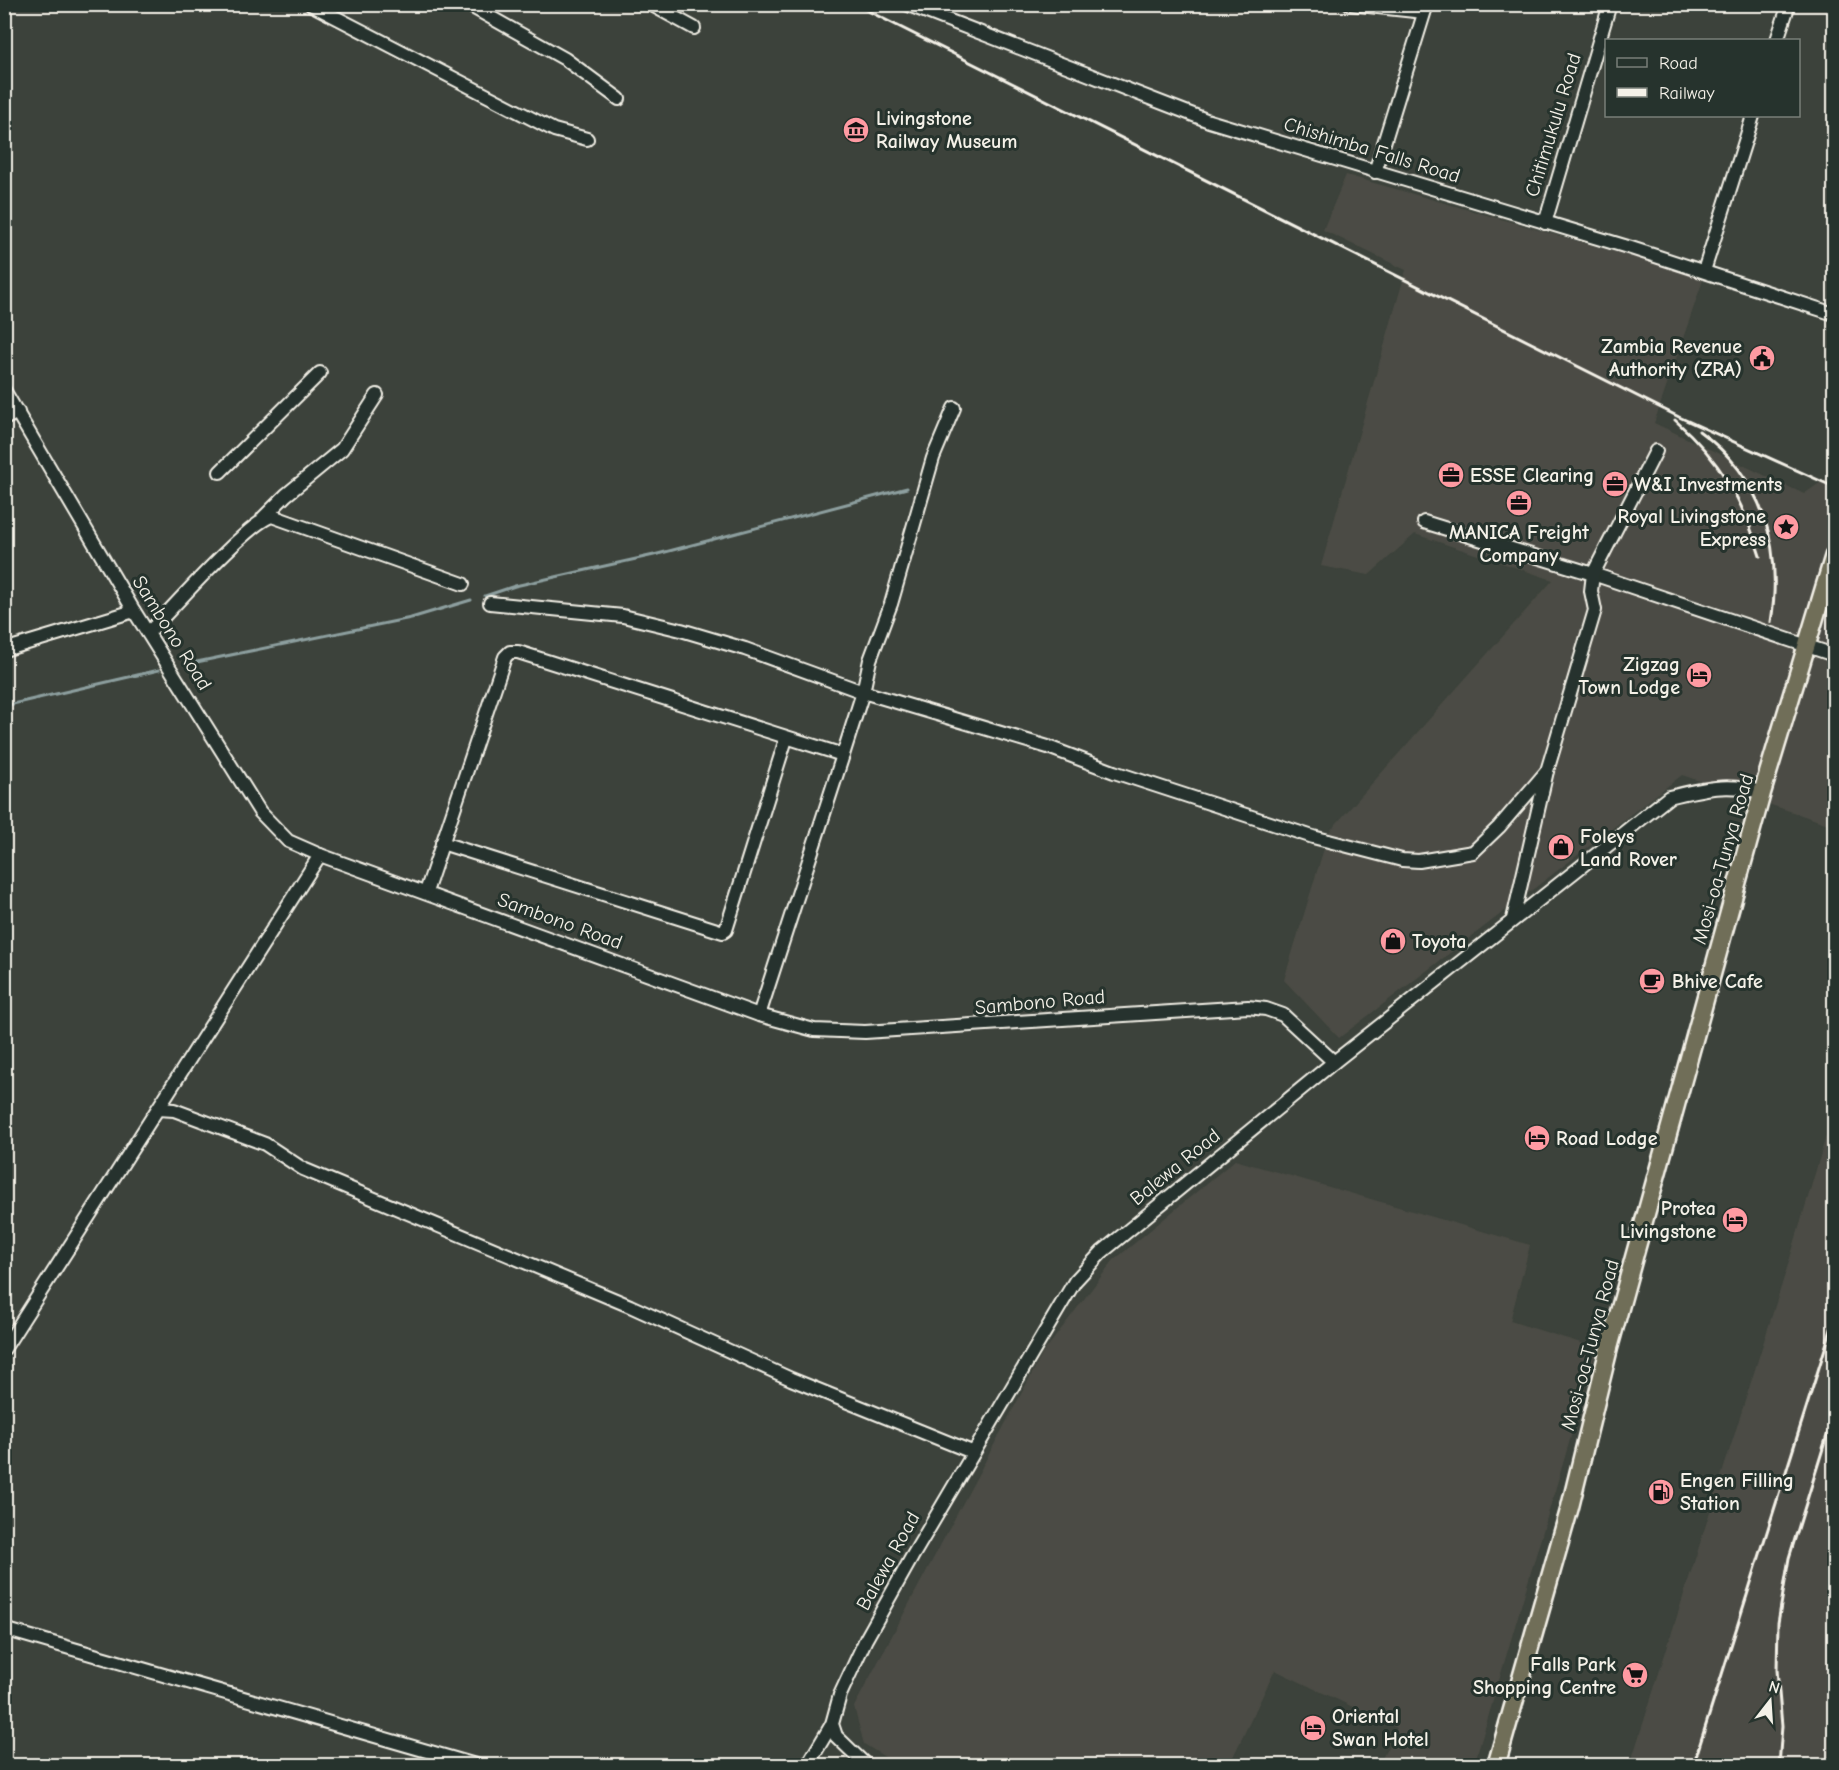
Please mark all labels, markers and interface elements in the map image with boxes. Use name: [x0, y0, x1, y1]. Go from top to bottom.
legend: [1605, 39, 1800, 117]
street label: Chitimukulu Road: [1520, 50, 1586, 200]
text: Road: [1659, 53, 1698, 74]
text: Railway: [1659, 83, 1716, 104]
place label: Livingstone Railway Museum: [876, 107, 1017, 153]
street label: Chishimba Falls Road: [1281, 112, 1463, 188]
museum icon: Livingstone Railway Museum: [841, 115, 871, 145]
place label: Zambia Revenue Authority (ZRA): [1601, 335, 1742, 381]
public building icon: Zambia Revenue Authority (ZRA): [1747, 343, 1777, 373]
office icon: ESSE Clearing: [1436, 460, 1466, 490]
place label: ESSE Clearing: [1470, 464, 1594, 487]
office icon: W&I Investments: [1600, 469, 1630, 499]
place label: W&I Investments: [1634, 473, 1782, 496]
office icon: MANICA Freight Company: [1504, 488, 1534, 518]
place label: Royal Livingstone Express: [1617, 505, 1766, 551]
place icon: Royal Livingstone Express: [1771, 512, 1801, 542]
place label: MANICA Freight Company: [1449, 521, 1589, 567]
street label: Sambono Road: [128, 571, 216, 695]
place label: Zigzag Town Lodge: [1579, 653, 1680, 699]
hotel icon: Zigzag Town Lodge: [1684, 660, 1714, 690]
street label: Mosi-oa-Tunya Road: [1688, 771, 1758, 947]
place label: Foleys Land Rover: [1580, 825, 1677, 871]
shop icon: Foleys Land Rover: [1546, 832, 1576, 862]
street label: Sambono Road: [495, 888, 625, 954]
shop icon: Toyota: [1378, 926, 1408, 956]
place label: Toyota: [1412, 930, 1466, 953]
cafe icon: Bhive Cafe: [1637, 966, 1667, 996]
place label: Bhive Cafe: [1672, 970, 1763, 993]
street label: Sambono Road: [974, 985, 1106, 1019]
hotel icon: Road Lodge: [1522, 1123, 1552, 1153]
street label: Balewa Road: [1125, 1124, 1225, 1210]
place label: Road Lodge: [1556, 1127, 1658, 1150]
place label: Protea Livingstone: [1620, 1197, 1716, 1243]
hotel icon: Protea Livingstone: [1720, 1205, 1750, 1235]
street label: Mosi-oa-Tunya Road: [1556, 1257, 1624, 1433]
place label: Engen Filling Station: [1680, 1469, 1794, 1515]
fuel station icon: Engen Filling Station: [1646, 1477, 1676, 1507]
street label: Balewa Road: [852, 1508, 924, 1614]
place label: Falls Park Shopping Centre: [1473, 1653, 1616, 1699]
supermarket icon: Falls Park Shopping Centre: [1620, 1660, 1650, 1690]
north arrow: [1740, 1671, 1800, 1731]
text: N: [1766, 1677, 1782, 1698]
place label: Oriental Swan Hotel: [1332, 1705, 1429, 1751]
hotel icon: Oriental Swan Hotel: [1298, 1713, 1328, 1743]

